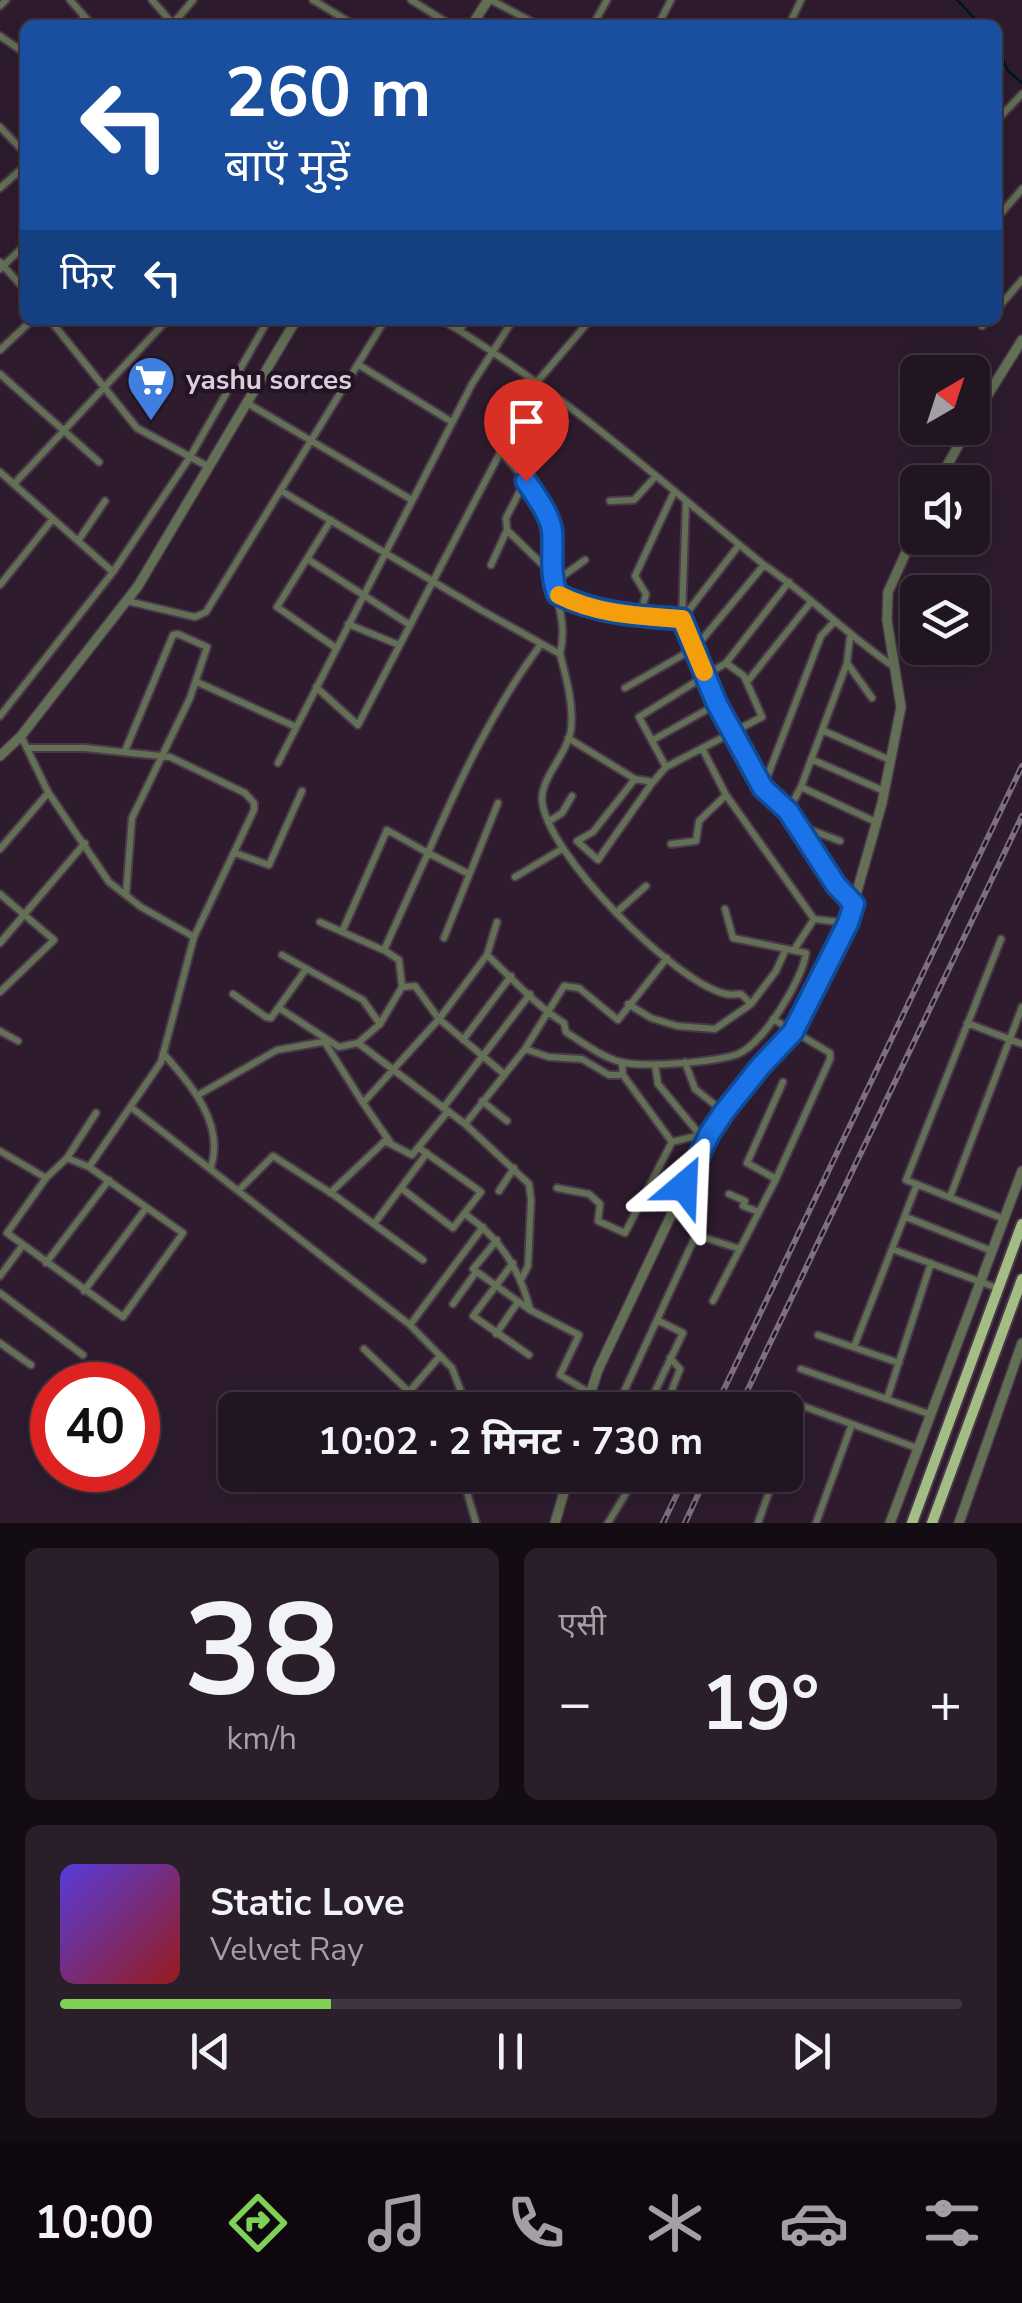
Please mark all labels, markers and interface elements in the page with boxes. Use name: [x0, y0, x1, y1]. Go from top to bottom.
text: 260 m: [225, 45, 431, 141]
icon: left: [60, 60, 190, 190]
text: बाएँ मुड़ें: [225, 136, 350, 197]
icon: left: [135, 250, 190, 305]
text: फिर: [60, 251, 115, 302]
supermarket icon: yashu sorces: [125, 354, 177, 422]
north arrow: [900, 355, 990, 445]
map controls: [900, 355, 990, 665]
place label: yashu sorces: [185, 361, 352, 399]
pin: [484, 379, 569, 482]
icon: arrive: [499, 394, 554, 449]
button: sound: [900, 465, 990, 555]
button: layers: [900, 575, 990, 665]
position arrow: [632, 1134, 736, 1238]
speed limit sign: 40: [30, 1362, 160, 1492]
text: 10:02 · 2 मिनट · 730 m: [318, 1416, 703, 1467]
text: 38: [184, 1563, 340, 1740]
text: एसी: [559, 1603, 606, 1646]
text: 19°: [701, 1653, 819, 1755]
text: −: [559, 1666, 592, 1741]
text: +: [929, 1666, 962, 1741]
text: km/h: [226, 1717, 297, 1760]
text: Static Love: [210, 1877, 405, 1928]
text: Velvet Ray: [210, 1928, 364, 1971]
icon: previous: [183, 2024, 238, 2079]
icon: pause: [483, 2024, 538, 2079]
icon: next: [784, 2024, 839, 2079]
icon: directions: [223, 2188, 293, 2258]
icon: music: [362, 2188, 432, 2258]
icon: phone: [501, 2188, 571, 2258]
icon: climate: [640, 2188, 710, 2258]
icon: car: [779, 2188, 849, 2258]
icon: filters: [917, 2188, 987, 2258]
text: 10:00: [34, 2193, 154, 2254]

